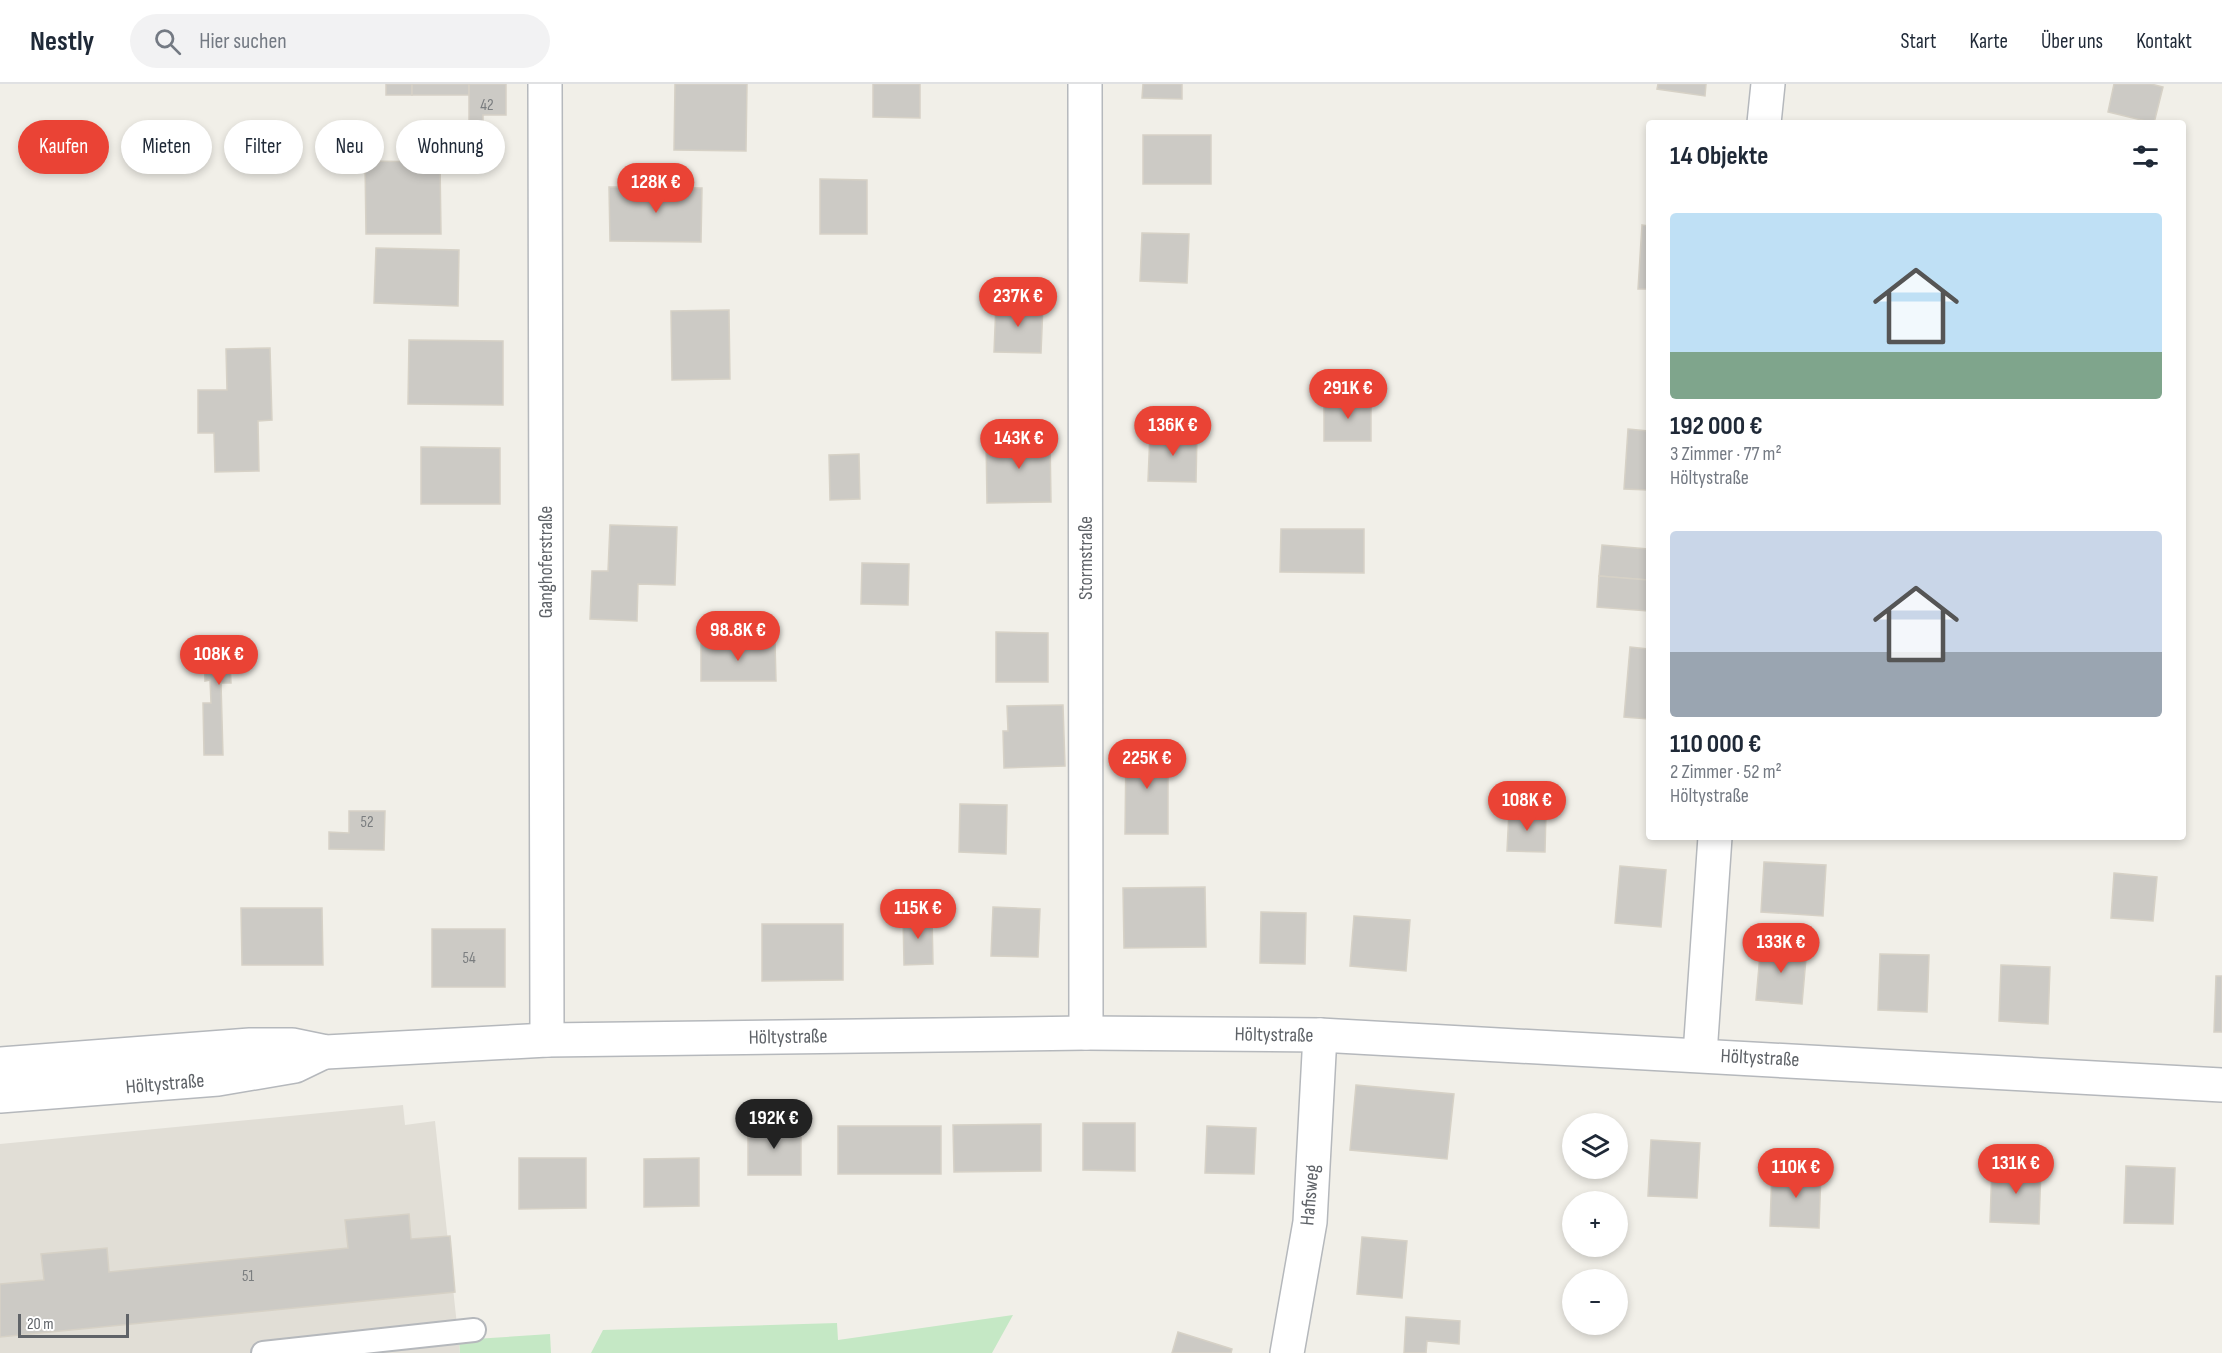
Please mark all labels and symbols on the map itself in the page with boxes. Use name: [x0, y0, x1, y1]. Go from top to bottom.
house number: 42: [480, 96, 494, 115]
pin: 128K €: [607, 163, 705, 214]
pin: 237K €: [969, 277, 1067, 328]
pin: 291K €: [1299, 369, 1397, 420]
pin: 136K €: [1124, 406, 1222, 457]
pin: 143K €: [970, 419, 1068, 470]
street label: Ganghoferstraße: [534, 506, 558, 618]
street label: Stormstraße: [1074, 516, 1098, 600]
pin: 98.8K €: [683, 611, 793, 662]
pin: 108K €: [170, 635, 268, 686]
pin: 225K €: [1098, 739, 1196, 790]
pin: 108K €: [1478, 781, 1576, 832]
house number: 52: [360, 813, 374, 832]
pin: 115K €: [869, 889, 967, 940]
pin: 133K €: [1732, 923, 1830, 974]
house number: 54: [462, 949, 476, 968]
street label: Höltystraße: [1234, 1022, 1314, 1048]
street label: Höltystraße: [748, 1024, 828, 1050]
street label: Höltystraße: [1720, 1044, 1800, 1072]
street label: Höltystraße: [125, 1069, 205, 1099]
pin: 192K €: [725, 1099, 823, 1150]
pin: 131K €: [1967, 1144, 2065, 1195]
pin: 110K €: [1747, 1148, 1845, 1199]
street label: Hafisweg: [1295, 1164, 1325, 1226]
house number: 51: [242, 1267, 254, 1286]
scale bar: [18, 1311, 129, 1338]

